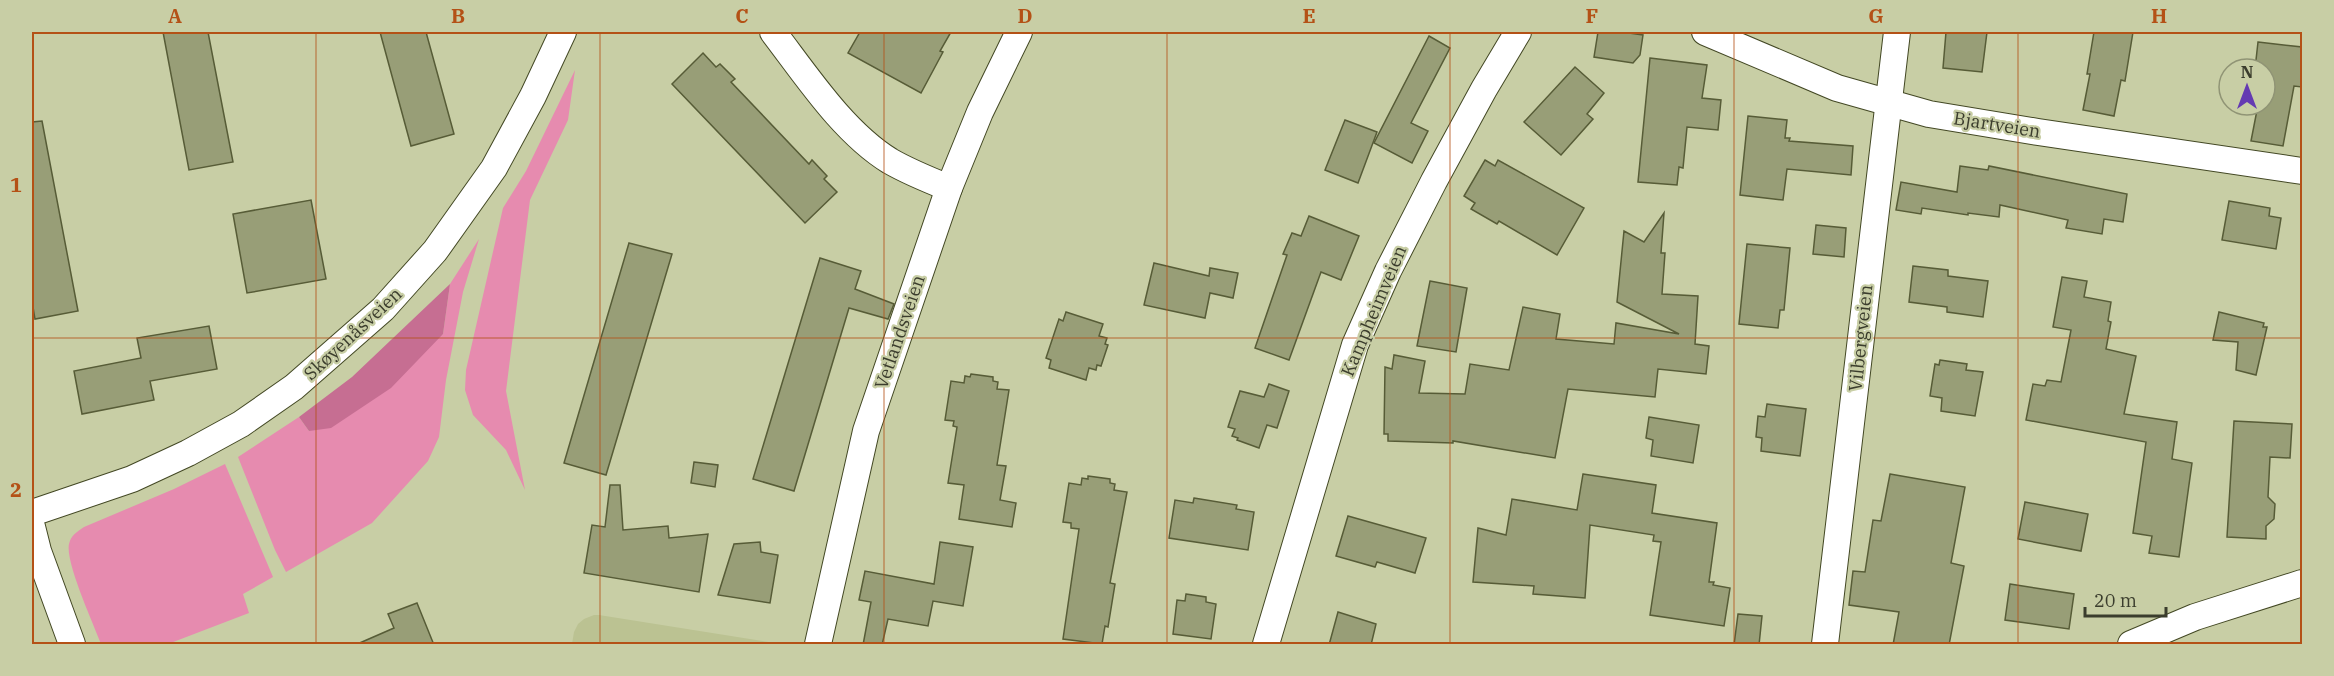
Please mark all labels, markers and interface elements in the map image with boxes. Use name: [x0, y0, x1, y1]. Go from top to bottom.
text: A: [168, 2, 182, 29]
text: B: [451, 2, 465, 29]
text: C: [735, 2, 749, 29]
text: D: [1017, 2, 1033, 29]
text: E: [1302, 2, 1316, 29]
text: F: [1586, 2, 1598, 29]
text: G: [1868, 2, 1884, 29]
text: H: [2151, 2, 2167, 29]
north arrow: [2217, 57, 2277, 117]
text: N: [2241, 62, 2253, 82]
street label: Bjartveien: [1952, 106, 2042, 143]
text: 1: [10, 171, 22, 198]
street label: Kampheimveien: [1336, 242, 1411, 380]
street label: Vetlandsveien: [869, 272, 930, 392]
street label: Skøyenåsveien: [299, 282, 407, 385]
street label: Vilbergveien: [1843, 283, 1878, 392]
text: 2: [10, 476, 22, 503]
scale bar: [2085, 580, 2166, 618]
text: 20 m: [2094, 589, 2137, 612]

